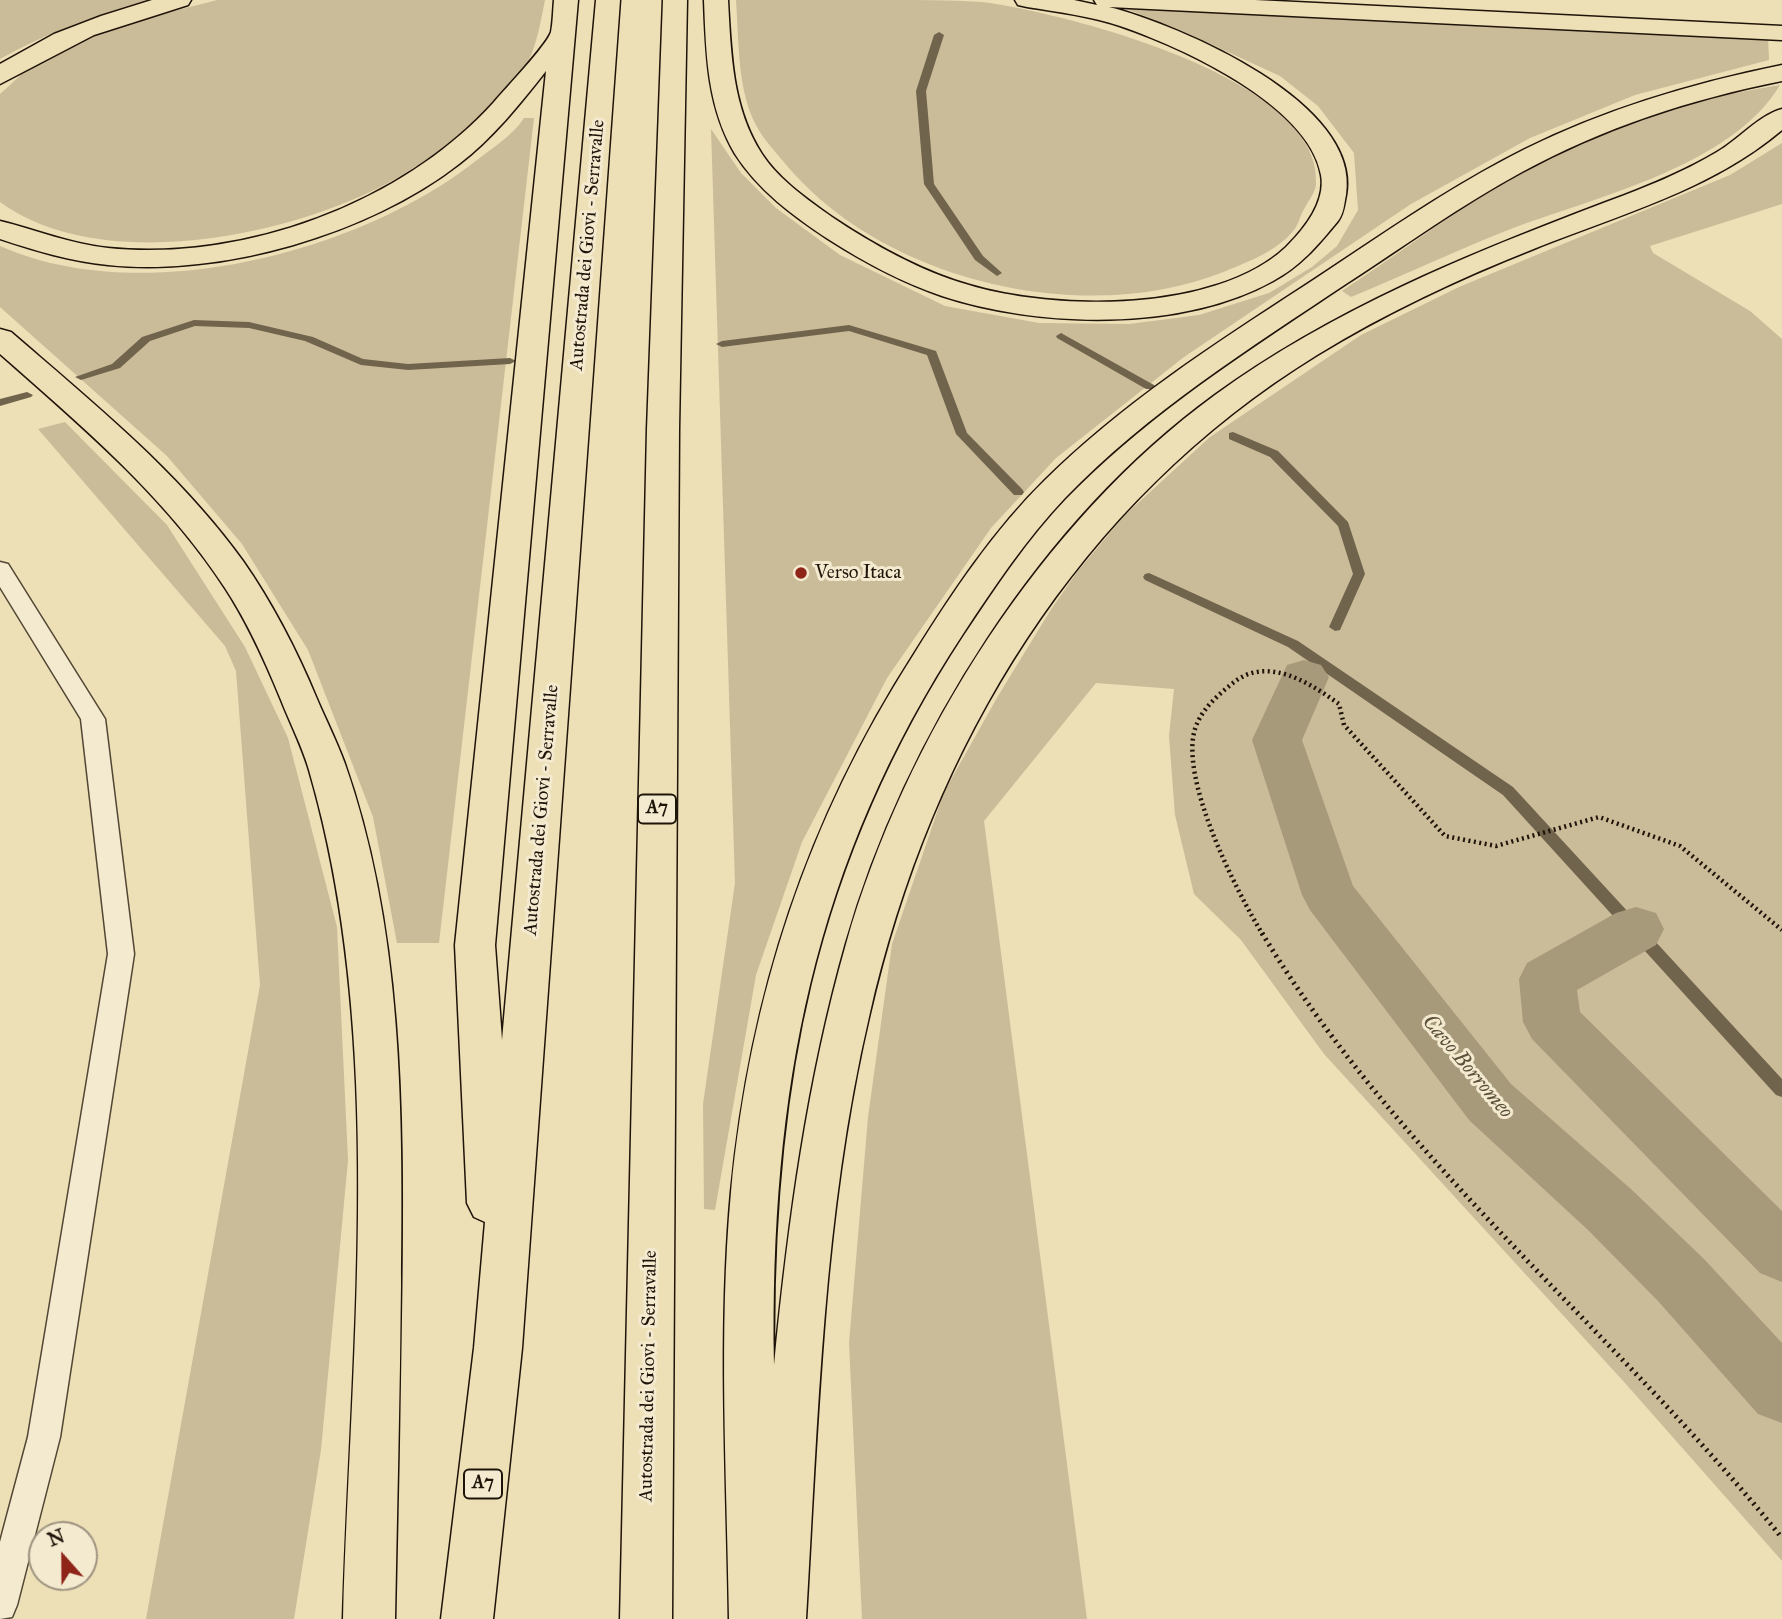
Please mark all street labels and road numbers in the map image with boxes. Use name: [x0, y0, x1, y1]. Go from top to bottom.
street label: Autostrada dei Giovi - Serravalle: [566, 119, 610, 371]
street label: Autostrada dei Giovi - Serravalle: [520, 684, 564, 936]
road number: A7: [638, 794, 676, 824]
street label: Autostrada dei Giovi - Serravalle: [635, 1250, 663, 1502]
road number: A7: [464, 1470, 502, 1498]

